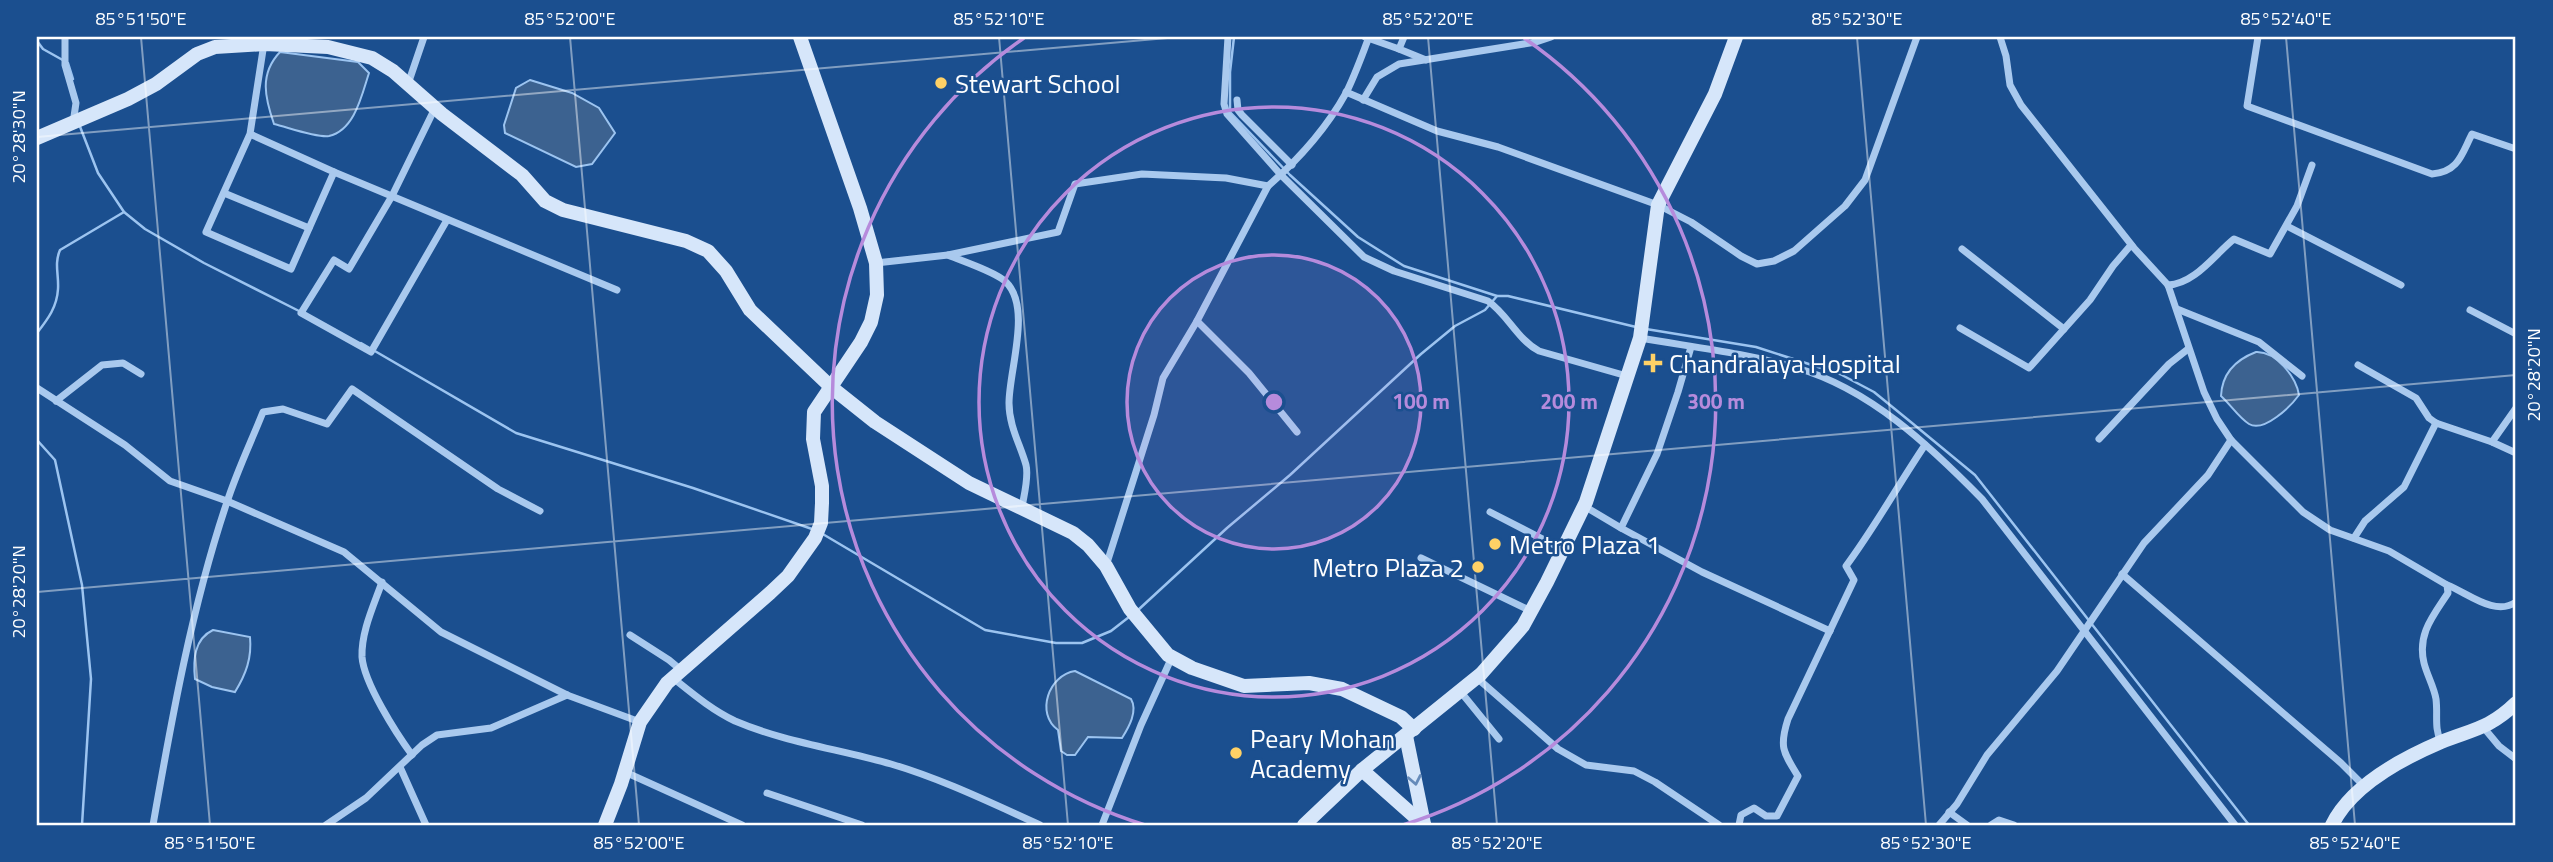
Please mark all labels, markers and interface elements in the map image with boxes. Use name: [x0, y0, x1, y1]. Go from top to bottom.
text: 85°51'50"E: [96, 5, 187, 32]
text: 85°52'00"E: [525, 5, 616, 32]
text: 85°52'10"E: [954, 5, 1045, 32]
text: 85°52'20"E: [1383, 5, 1474, 32]
text: 85°52'30"E: [1812, 5, 1903, 32]
text: 85°52'40"E: [2241, 5, 2332, 32]
place label: Stewart School: [955, 64, 1120, 103]
marker: Stewart School: [933, 75, 949, 91]
text: 20°28'30"N: [5, 90, 32, 184]
text: 20°28'20"N: [2520, 328, 2547, 422]
place label: Chandralaya Hospital: [1669, 344, 1901, 383]
marker: Chandralaya Hospital: [1643, 353, 1663, 373]
text: 100 m: [1392, 385, 1450, 417]
text: 200 m: [1540, 385, 1598, 417]
text: 300 m: [1687, 385, 1745, 417]
centre of rings: [1262, 390, 1286, 414]
place label: Metro Plaza 1: [1509, 525, 1661, 564]
marker: Metro Plaza 1: [1487, 536, 1503, 552]
text: 20°28'20"N: [5, 545, 32, 639]
place label: Metro Plaza 2: [1312, 548, 1464, 587]
marker: Metro Plaza 2: [1470, 559, 1486, 575]
place label: Peary Mohan Academy: [1250, 719, 1395, 788]
marker: Peary Mohan Academy: [1228, 745, 1244, 761]
one-way arrow: [1407, 774, 1422, 786]
text: 85°51'50"E: [165, 829, 256, 856]
text: 85°52'00"E: [594, 829, 685, 856]
text: 85°52'10"E: [1023, 829, 1114, 856]
text: 85°52'20"E: [1452, 829, 1543, 856]
text: 85°52'30"E: [1881, 829, 1972, 856]
text: 85°52'40"E: [2310, 829, 2401, 856]

